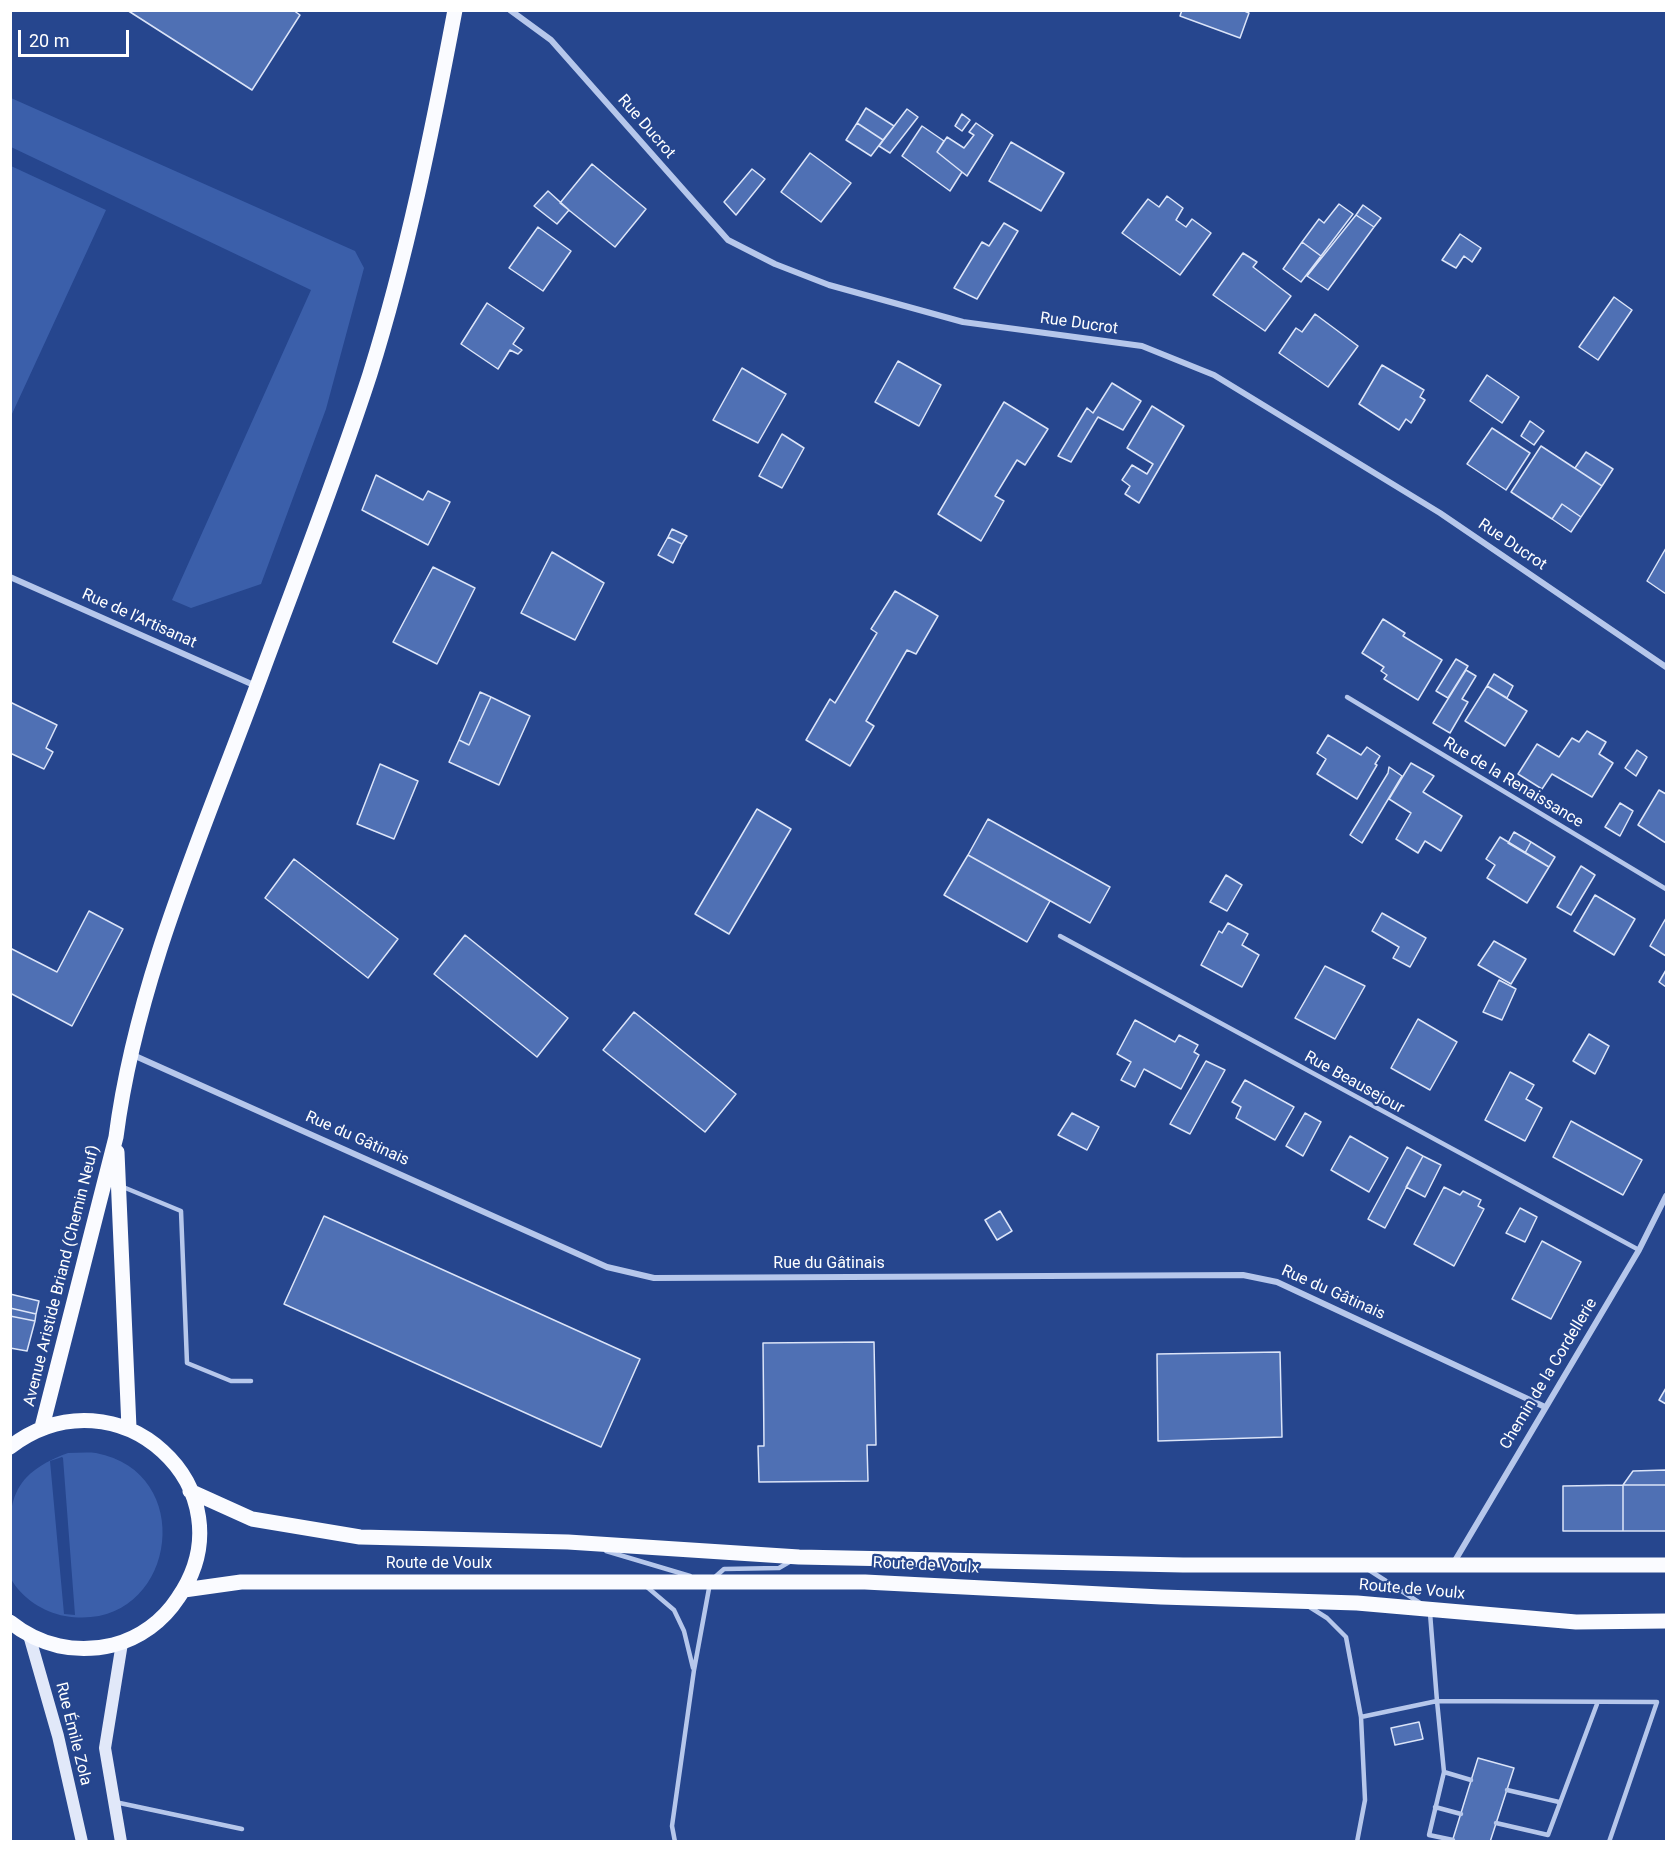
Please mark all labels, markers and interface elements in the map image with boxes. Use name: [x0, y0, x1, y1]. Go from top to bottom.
scale bar: [21, 18, 132, 56]
text: 20 m: [29, 30, 69, 51]
street label: Rue Ducrot: [613, 91, 679, 163]
street label: Rue Ducrot: [1039, 309, 1119, 339]
street label: Rue Ducrot: [1474, 515, 1550, 575]
street label: Rue de l'Artisanat: [79, 585, 199, 653]
street label: Rue de la Renaissance: [1440, 734, 1586, 832]
street label: Rue Beausejour: [1301, 1048, 1407, 1118]
street label: Rue du Gâtinais: [302, 1108, 412, 1170]
street label: Avenue Aristide Briand (Chemin Neuf): [20, 1143, 104, 1409]
street label: Rue du Gâtinais: [773, 1254, 885, 1274]
street label: Rue du Gâtinais: [1278, 1262, 1388, 1324]
street label: Chemin de la Cordellerie: [1496, 1295, 1602, 1453]
street label: Route de Voulx: [386, 1554, 492, 1574]
street label: Route de Voulx: [872, 1554, 980, 1578]
street label: Route de Voulx: [1358, 1576, 1466, 1604]
street label: Rue Émile Zola: [51, 1680, 95, 1788]

